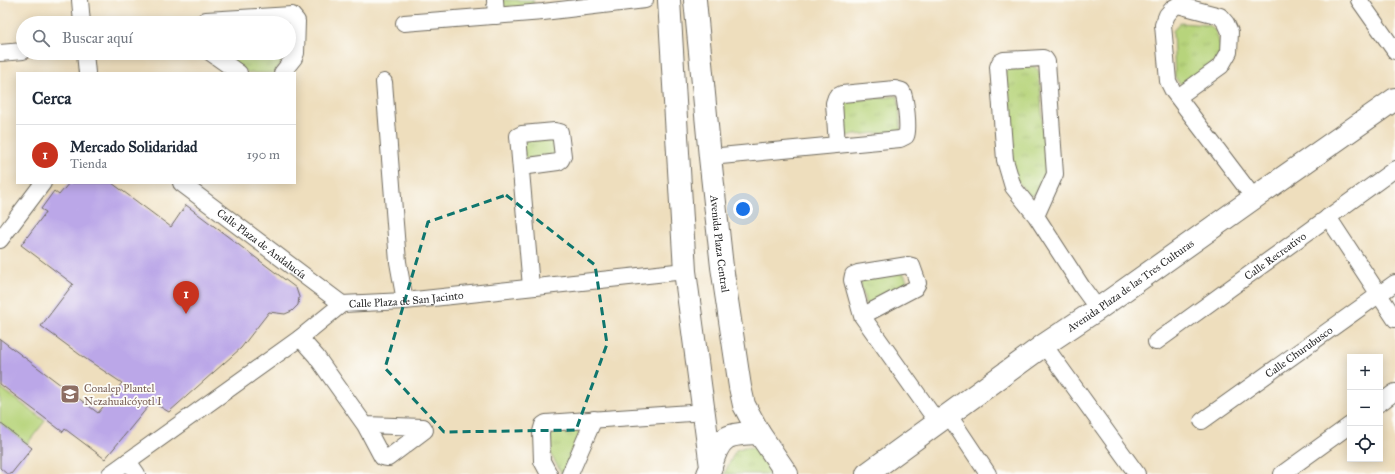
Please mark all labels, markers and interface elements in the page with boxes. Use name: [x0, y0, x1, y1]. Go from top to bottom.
search box: [16, 16, 296, 60]
icon: search: [30, 27, 52, 49]
text: Buscar aquí: [62, 29, 133, 47]
text: Cerca: [32, 88, 71, 109]
text: Mercado Solidaridad: [70, 138, 198, 156]
text: 1: [42, 147, 48, 163]
text: 190 m: [247, 147, 280, 163]
text: Tienda: [70, 156, 107, 172]
street label: Avenida Plaza Central: [708, 193, 732, 293]
your location: [733, 199, 753, 219]
street label: Calle Plaza de Andalucía: [215, 206, 309, 282]
street label: Calle Recreativo: [1242, 229, 1309, 282]
street label: Avenida Plaza de las Tres Culturas: [1064, 236, 1196, 335]
pin: 1: [173, 281, 199, 314]
street label: Calle Plaza de San Jacinto: [349, 288, 464, 310]
street label: Calle Churubusco: [1262, 323, 1335, 380]
map controls: [1347, 354, 1383, 462]
button: +: [1347, 354, 1383, 390]
place label: Conalep Plantel Nezahualcóyotl I: [84, 382, 162, 408]
school or university icon: Conalep Plantel Nezahualcóyotl I: [59, 383, 81, 405]
button: −: [1347, 390, 1383, 426]
button: locate: [1347, 426, 1383, 462]

